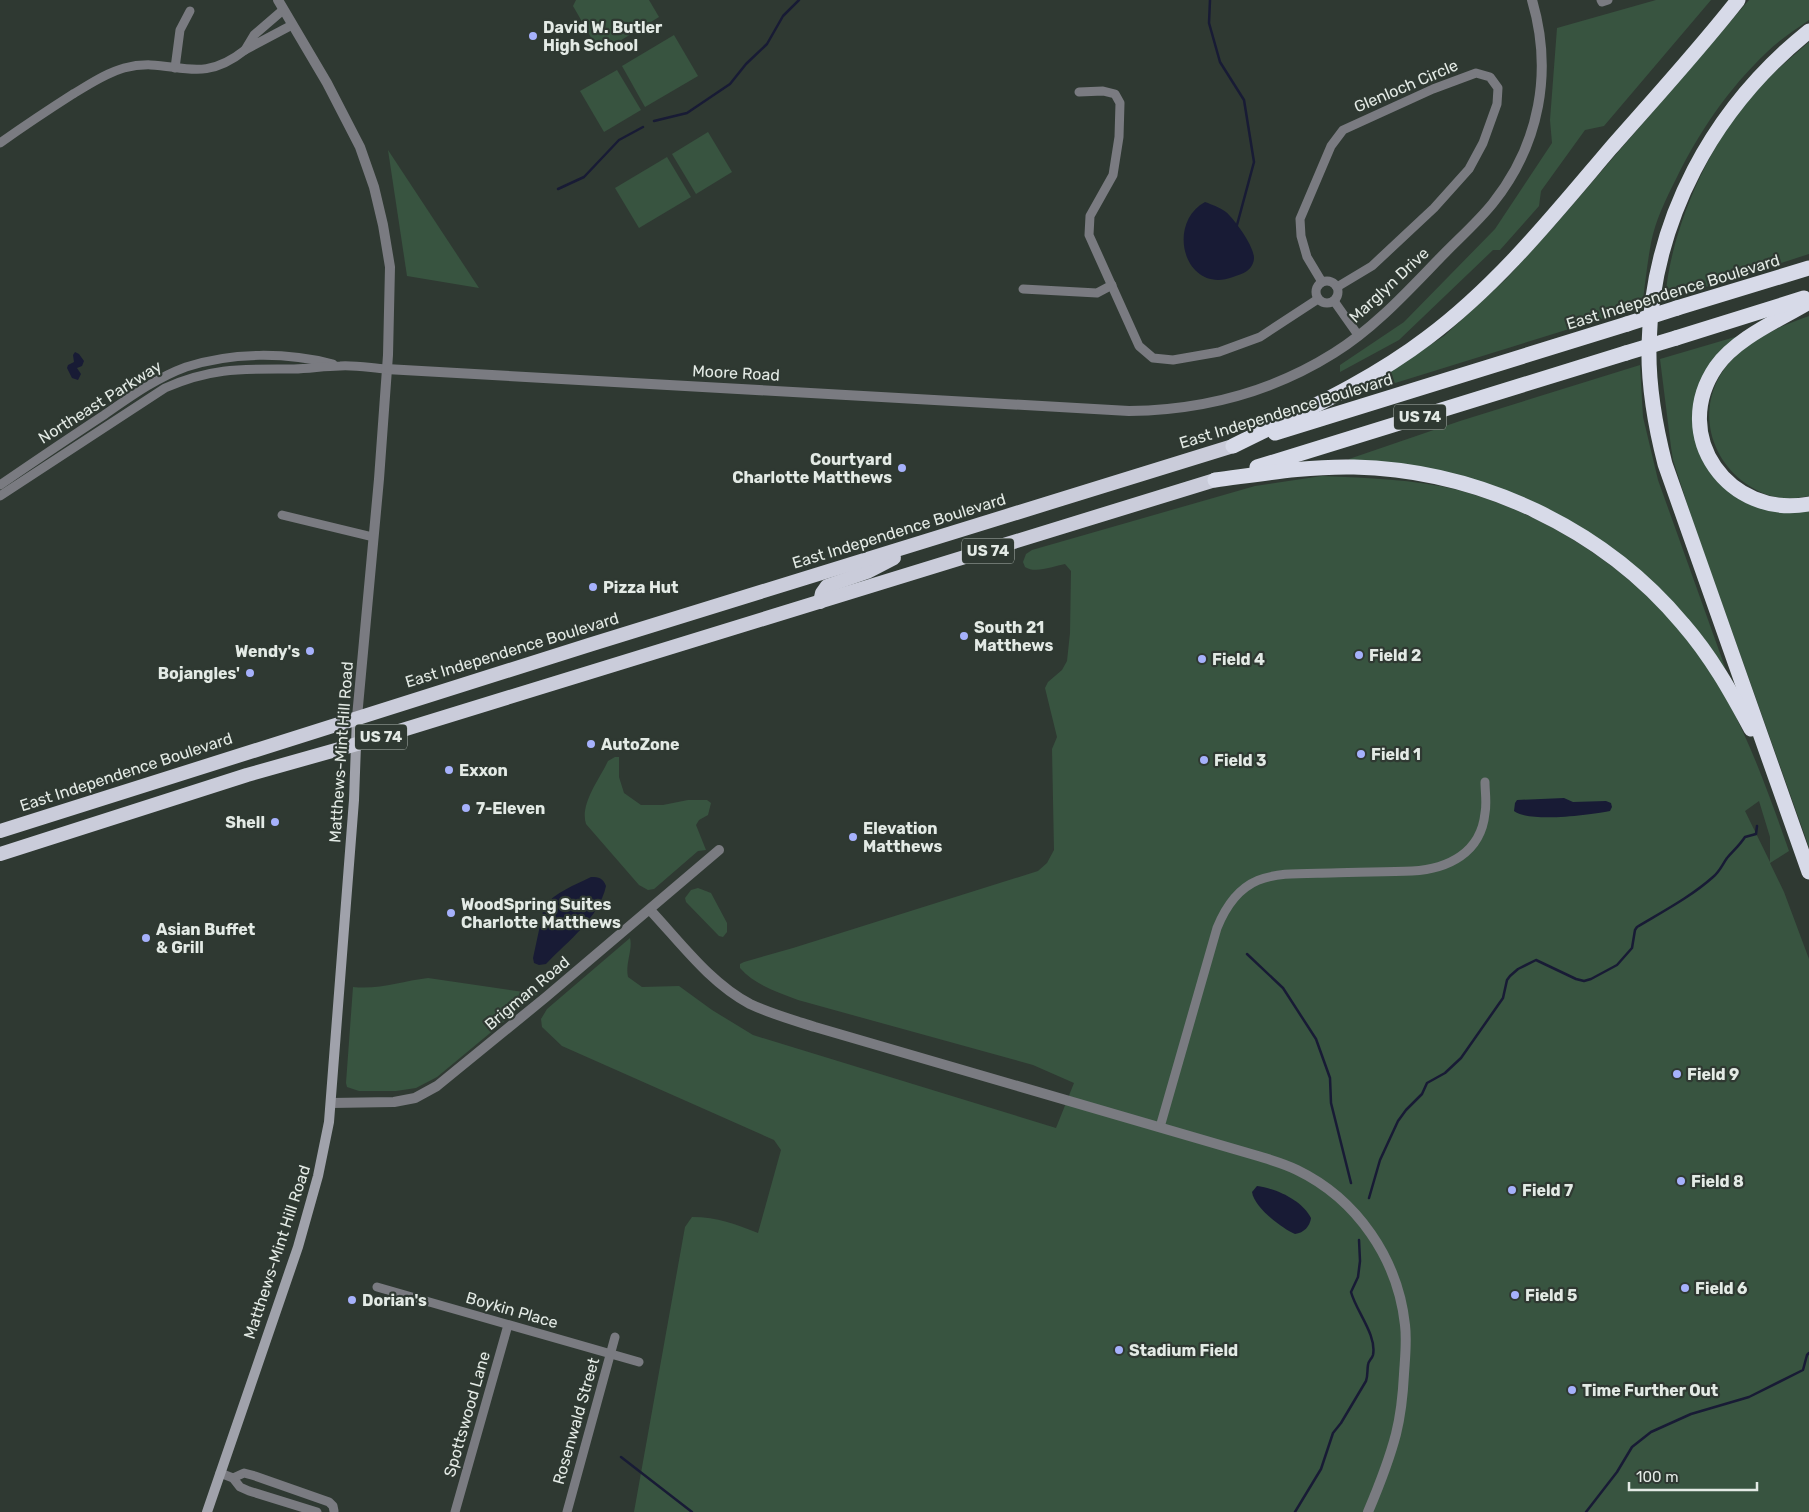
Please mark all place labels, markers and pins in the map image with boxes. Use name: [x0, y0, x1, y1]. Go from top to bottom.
place label: David W. Butler High School: [543, 18, 663, 55]
marker: David W. Butler High School: [527, 30, 539, 42]
place label: Courtyard Charlotte Matthews: [732, 450, 892, 487]
marker: Courtyard Charlotte Matthews: [896, 462, 908, 474]
place label: Pizza Hut: [603, 578, 679, 597]
marker: Pizza Hut: [587, 581, 599, 593]
place label: South 21 Matthews: [974, 618, 1053, 655]
marker: South 21 Matthews: [958, 630, 970, 642]
place label: Wendy's: [235, 642, 300, 661]
marker: Wendy's: [304, 645, 316, 657]
place label: Field 2: [1369, 646, 1421, 665]
marker: Field 2: [1353, 649, 1365, 661]
place label: Field 4: [1212, 650, 1265, 669]
marker: Field 4: [1196, 653, 1208, 665]
place label: Bojangles': [158, 664, 240, 683]
marker: Bojangles': [244, 667, 256, 679]
place label: AutoZone: [601, 735, 680, 754]
marker: AutoZone: [585, 738, 597, 750]
place label: Field 1: [1371, 745, 1421, 764]
marker: Field 1: [1355, 748, 1367, 760]
place label: Field 3: [1214, 751, 1267, 770]
marker: Field 3: [1198, 754, 1210, 766]
place label: Exxon: [459, 761, 508, 780]
marker: Exxon: [443, 764, 455, 776]
place label: 7-Eleven: [476, 799, 545, 818]
marker: 7-Eleven: [460, 802, 472, 814]
place label: Shell: [225, 813, 265, 832]
marker: Shell: [269, 816, 281, 828]
place label: Elevation Matthews: [863, 819, 942, 856]
marker: Elevation Matthews: [847, 831, 859, 843]
place label: WoodSpring Suites Charlotte Matthews: [461, 895, 621, 932]
marker: WoodSpring Suites Charlotte Matthews: [445, 907, 457, 919]
place label: Asian Buffet & Grill: [156, 920, 256, 957]
marker: Asian Buffet & Grill: [140, 932, 152, 944]
place label: Field 9: [1687, 1065, 1739, 1084]
marker: Field 9: [1671, 1068, 1683, 1080]
place label: Field 8: [1691, 1172, 1744, 1191]
marker: Field 8: [1675, 1175, 1687, 1187]
place label: Field 7: [1522, 1181, 1573, 1200]
marker: Field 7: [1506, 1184, 1518, 1196]
place label: Field 6: [1695, 1279, 1747, 1298]
marker: Field 6: [1679, 1282, 1691, 1294]
place label: Field 5: [1525, 1286, 1577, 1305]
marker: Field 5: [1509, 1289, 1521, 1301]
place label: Dorian's: [362, 1291, 427, 1310]
marker: Dorian's: [346, 1294, 358, 1306]
place label: Stadium Field: [1129, 1341, 1238, 1360]
marker: Stadium Field: [1113, 1344, 1125, 1356]
place label: Time Further Out: [1582, 1381, 1719, 1400]
marker: Time Further Out: [1566, 1384, 1578, 1396]

